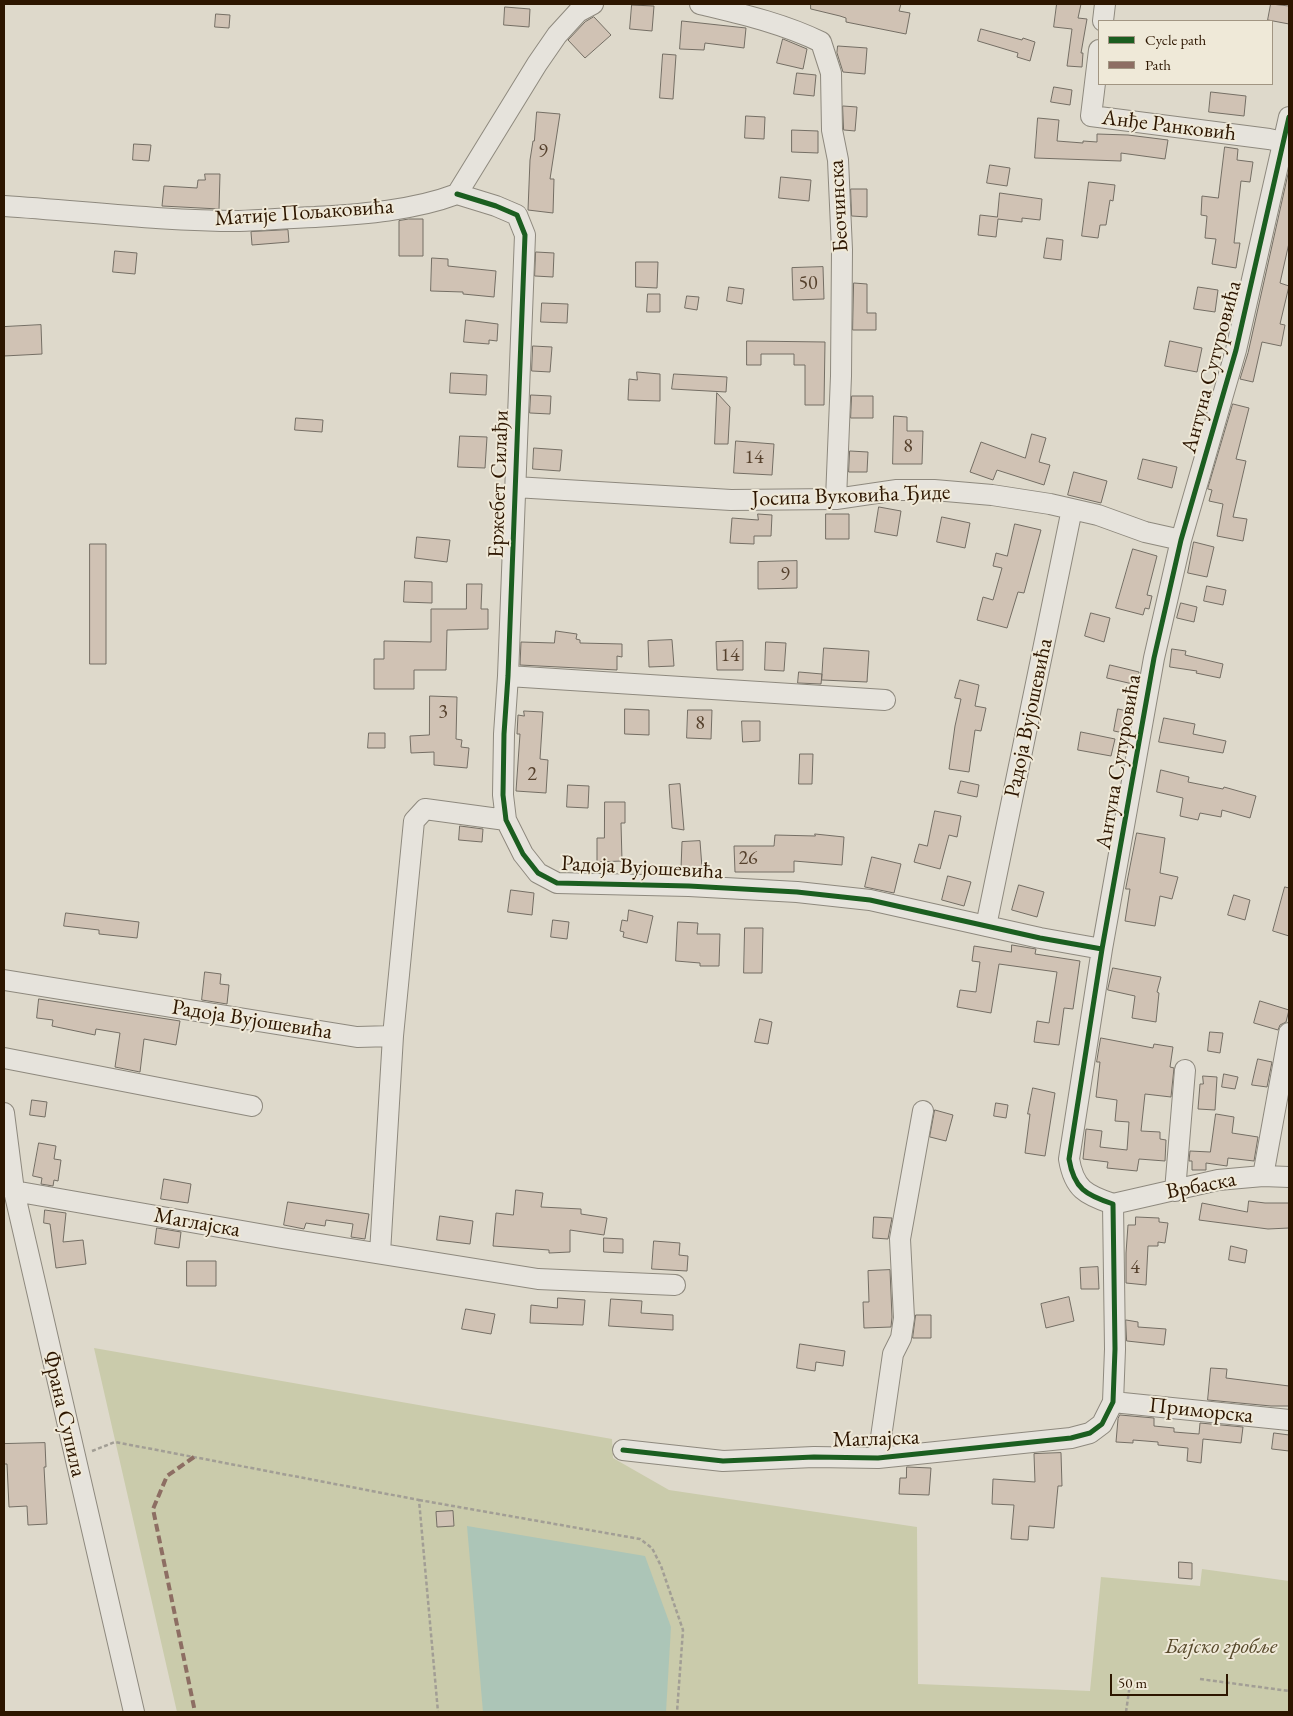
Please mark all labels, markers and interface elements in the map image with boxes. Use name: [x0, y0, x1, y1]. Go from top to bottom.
legend: [1098, 20, 1273, 85]
text: Cycle path: [1145, 30, 1206, 49]
text: Path: [1145, 55, 1171, 74]
street label: Анђе Ранковић: [1100, 105, 1238, 147]
house number: 9: [538, 140, 548, 164]
street label: Беочинска: [823, 159, 855, 253]
street label: Матије Пољаковића: [214, 194, 394, 232]
house number: 50: [798, 272, 818, 296]
street label: Антуна Сутуровића: [1176, 278, 1248, 456]
street label: Ержебет Силађи: [483, 409, 515, 559]
house number: 8: [903, 435, 913, 459]
house number: 14: [744, 446, 764, 470]
street label: Јосипа Вуковића Ђиде: [751, 479, 951, 513]
house number: 9: [780, 563, 790, 587]
street label: Радоја Вујошевића: [999, 636, 1059, 800]
house number: 14: [720, 644, 740, 668]
street label: Антуна Сутуровића: [1091, 672, 1147, 852]
house number: 3: [438, 701, 448, 725]
house number: 8: [695, 712, 705, 736]
house number: 2: [527, 763, 537, 787]
house number: 26: [738, 847, 758, 871]
street label: Радоја Вујошевића: [560, 851, 724, 885]
street label: Радоја Вујошевића: [170, 994, 334, 1046]
street label: Врбаска: [1164, 1166, 1238, 1206]
street label: Маглајска: [152, 1202, 242, 1244]
house number: 4: [1130, 1256, 1140, 1280]
street label: Франа Супила: [37, 1348, 91, 1480]
street label: Приморска: [1147, 1392, 1255, 1430]
street label: Маглајска: [832, 1424, 920, 1454]
park label: Бајско гробље: [1165, 1634, 1277, 1660]
scale bar: [1113, 1664, 1230, 1696]
text: 50 m: [1118, 1673, 1147, 1692]

